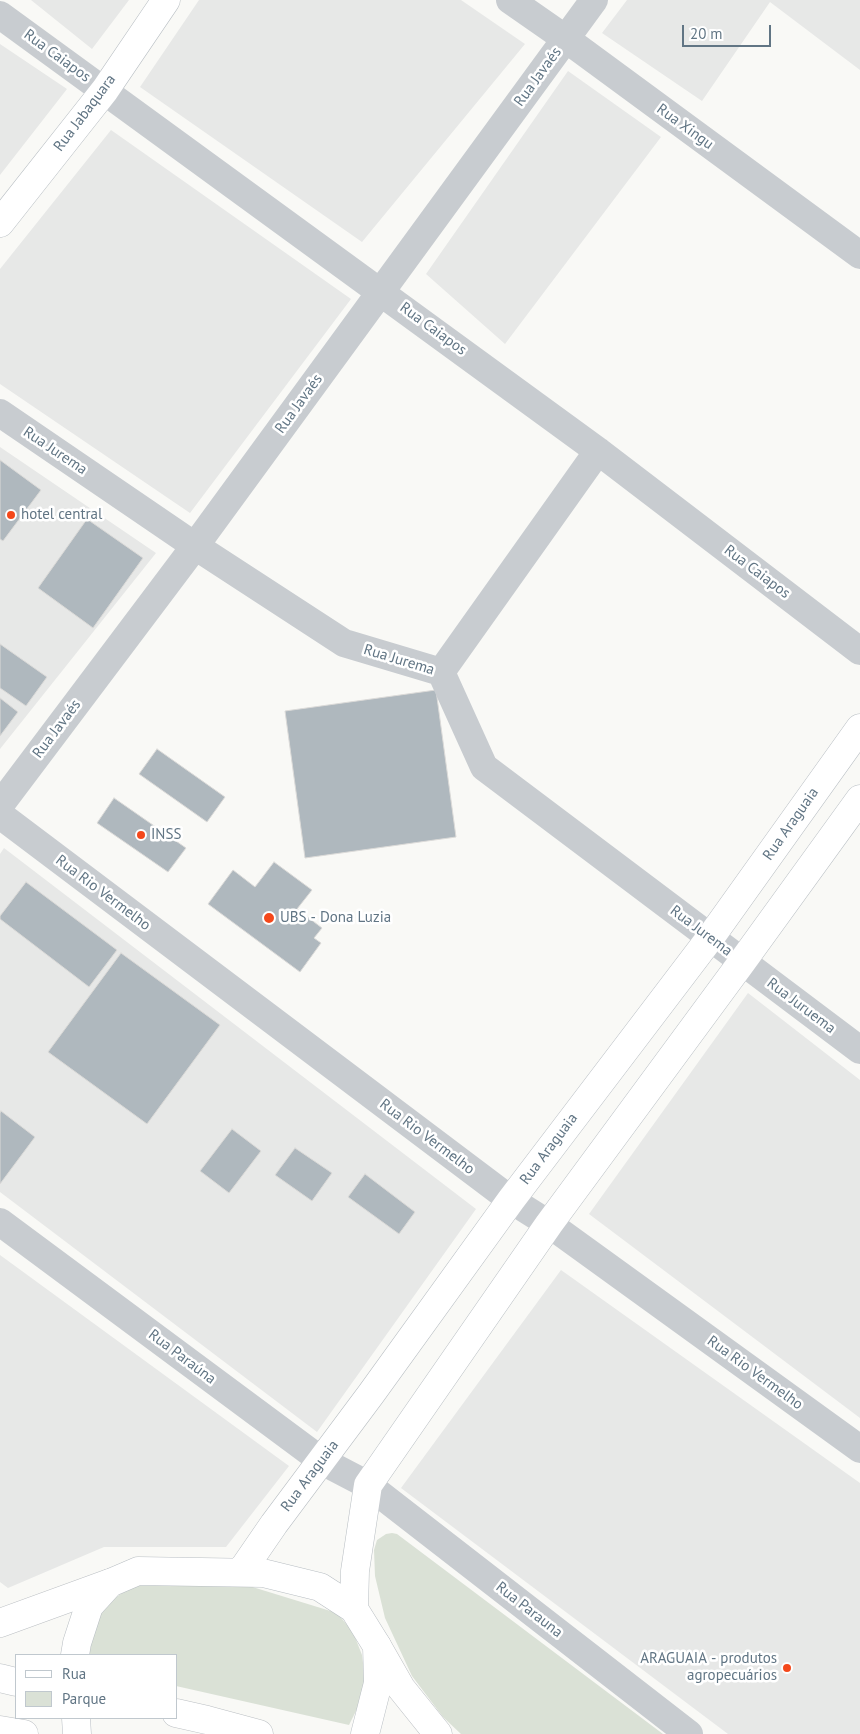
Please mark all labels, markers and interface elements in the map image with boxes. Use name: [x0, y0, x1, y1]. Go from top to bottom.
scale bar: [685, 15, 774, 47]
text: 20 m: [690, 24, 723, 43]
street label: Rua Caiapos: [20, 26, 94, 86]
street label: Rua Javaés: [511, 44, 565, 110]
street label: Rua Jabaquara: [50, 71, 120, 155]
street label: Rua Xingu: [653, 100, 717, 154]
street label: Rua Caiapos: [396, 299, 470, 359]
street label: Rua Javaés: [272, 371, 326, 437]
street label: Rua Jurema: [20, 423, 90, 479]
place label: hotel central: [21, 506, 102, 524]
marker: hotel central: [5, 509, 17, 521]
street label: Rua Caiapos: [720, 541, 794, 603]
street label: Rua Jurema: [361, 641, 437, 679]
street label: Rua Javaés: [29, 696, 85, 762]
street label: Rua Araguaia: [759, 784, 823, 864]
place label: INSS: [151, 826, 181, 844]
marker: INSS: [135, 829, 147, 841]
street label: Rua Rio Vermelho: [52, 851, 154, 935]
street label: Rua Jurema: [666, 902, 736, 960]
place label: UBS - Dona Luzia: [280, 909, 391, 927]
marker: UBS - Dona Luzia: [262, 911, 276, 925]
street label: Rua Juruema: [763, 974, 839, 1038]
street label: Rua Rio Vermelho: [376, 1095, 478, 1179]
street label: Rua Araguaia: [516, 1110, 582, 1188]
street label: Rua Paraúna: [145, 1326, 219, 1388]
street label: Rua Rio Vermelho: [704, 1332, 806, 1414]
street label: Rua Araguaia: [277, 1437, 343, 1515]
street label: Rua Parauna: [492, 1578, 566, 1642]
place label: ARAGUAIA - produtos agropecuários: [640, 1650, 777, 1685]
legend: [15, 1654, 178, 1719]
marker: ARAGUAIA - produtos agropecuários: [781, 1662, 793, 1674]
text: Rua: [62, 1664, 86, 1683]
text: Parque: [62, 1689, 106, 1708]

